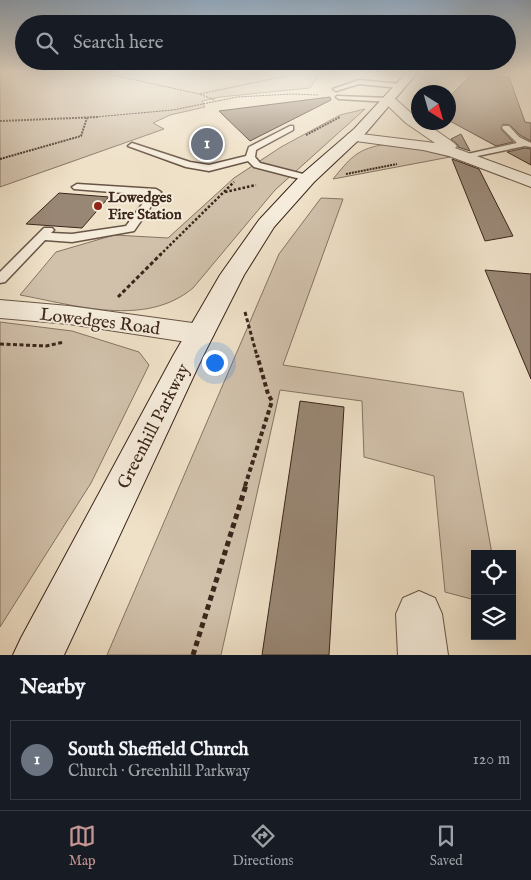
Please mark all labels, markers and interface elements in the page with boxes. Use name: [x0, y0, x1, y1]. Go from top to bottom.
search box: [15, 15, 516, 70]
icon: search: [33, 29, 61, 57]
text: Search here: [73, 31, 164, 55]
north arrow: [411, 85, 456, 130]
pin: 1: [191, 125, 223, 163]
place label: Lowedges Fire Station: [108, 188, 182, 224]
marker: Lowedges Fire Station: [92, 200, 104, 212]
street label: Lowedges Road: [38, 304, 162, 341]
your location: [202, 350, 228, 376]
street label: Greenhill Parkway: [113, 360, 196, 493]
map controls: [471, 550, 516, 640]
button: locate: [471, 550, 516, 595]
button: layers: [471, 595, 516, 640]
text: Nearby: [20, 674, 85, 701]
text: South Sheffield Church: [68, 738, 249, 762]
text: 1: [34, 750, 40, 770]
text: 120 m: [473, 750, 510, 770]
text: Church · Greenhill Parkway: [68, 762, 250, 782]
tab: Map: [68, 822, 96, 870]
tab: Directions: [232, 822, 293, 870]
tab: Saved: [430, 822, 463, 870]

